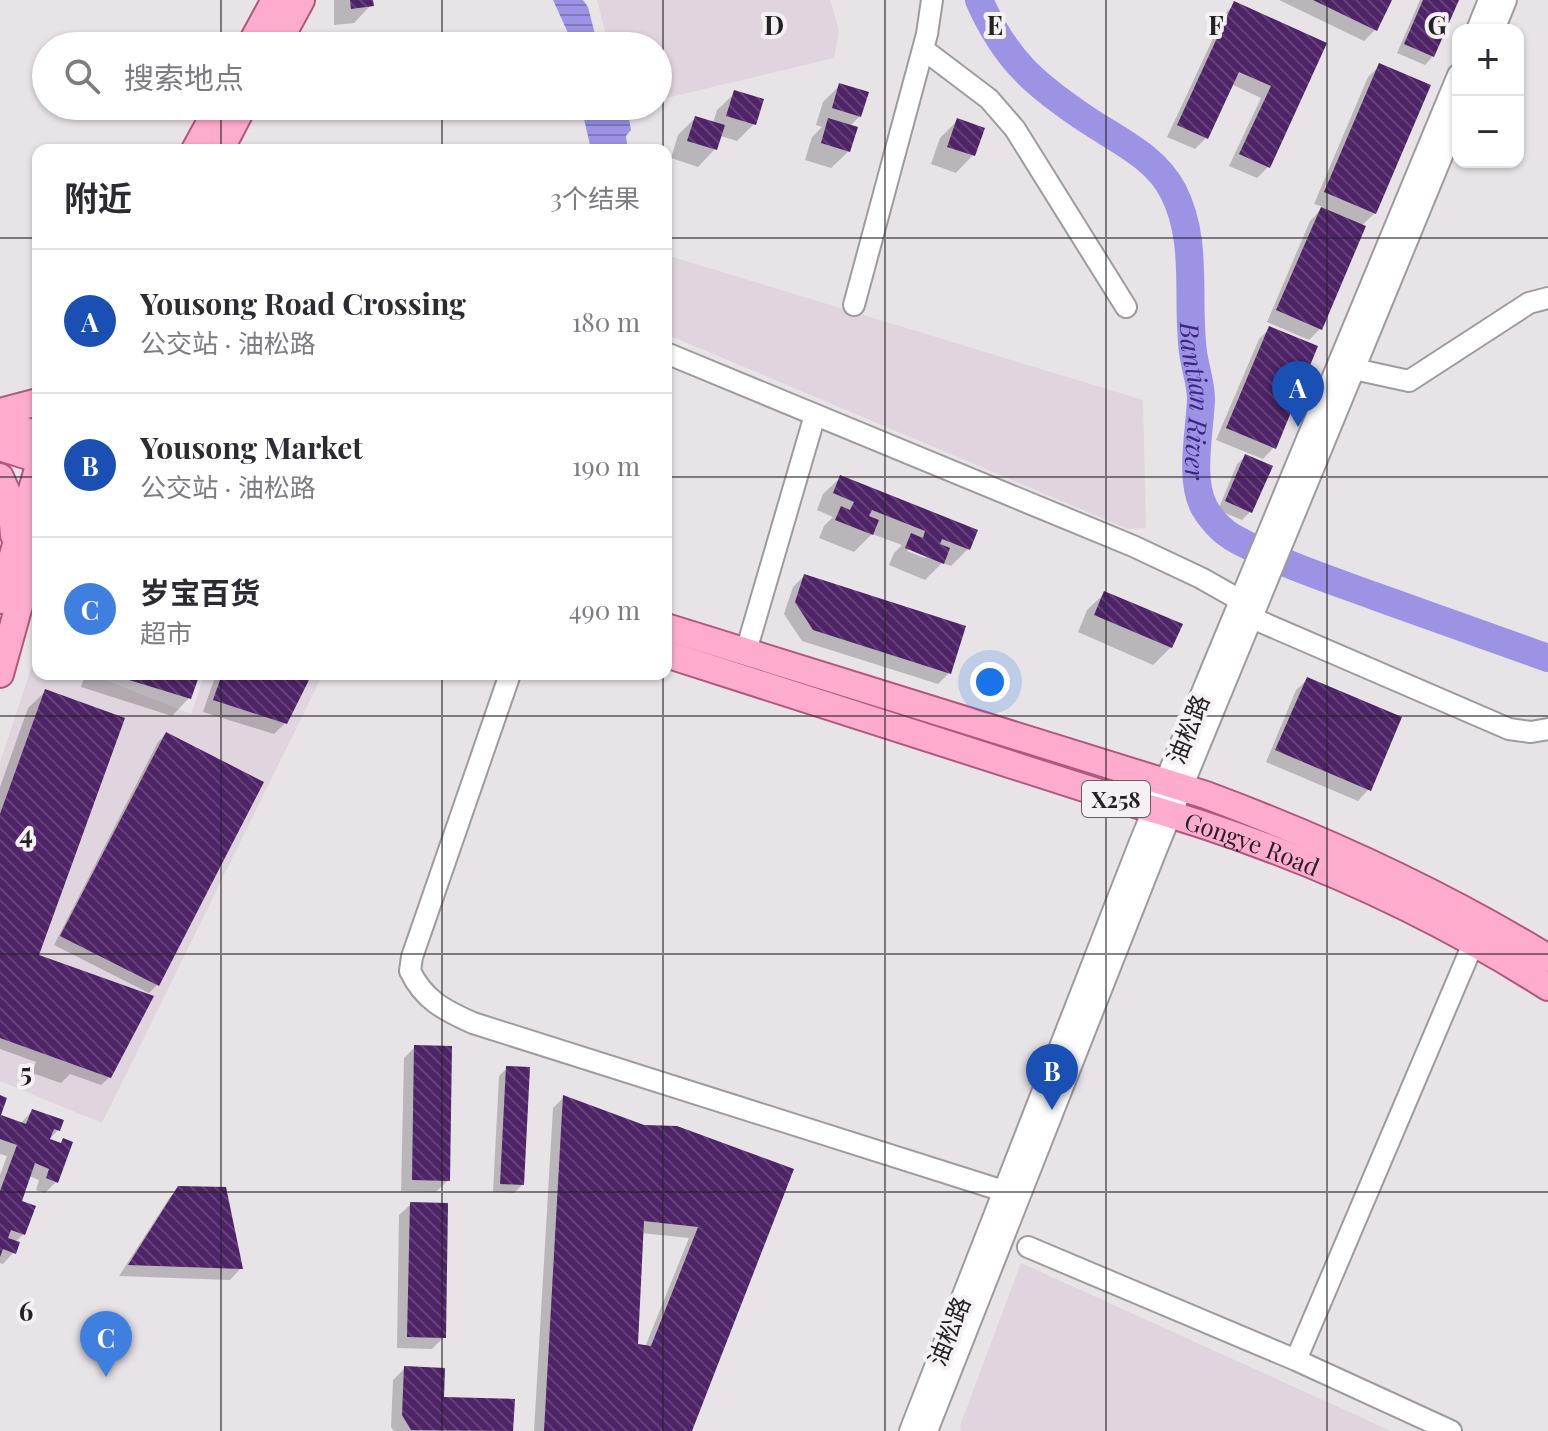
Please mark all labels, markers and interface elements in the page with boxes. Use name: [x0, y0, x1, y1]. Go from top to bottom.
text: D: [764, 7, 784, 42]
text: E: [987, 7, 1003, 42]
text: F: [1208, 7, 1224, 42]
text: G: [1427, 7, 1447, 42]
map controls: [1452, 24, 1524, 168]
button: +: [1452, 24, 1524, 96]
search box: [32, 32, 672, 120]
icon: search: [60, 54, 104, 98]
text: 搜索地点: [124, 57, 244, 97]
button: −: [1452, 96, 1524, 168]
text: 附近: [64, 174, 132, 220]
text: 3个结果: [550, 180, 640, 215]
text: Yousong Road Crossing: [140, 283, 466, 323]
text: A: [81, 304, 99, 339]
text: 180 m: [572, 304, 640, 339]
water label: Bantian River: [1173, 320, 1219, 481]
text: 公交站 · 油松路: [140, 325, 316, 360]
pin: A: [1272, 361, 1324, 427]
text: Yousong Market: [140, 427, 363, 467]
text: B: [81, 448, 99, 483]
text: 190 m: [572, 448, 640, 483]
text: 公交站 · 油松路: [140, 469, 316, 504]
text: 岁宝百货: [140, 572, 260, 612]
text: C: [81, 592, 99, 627]
text: 490 m: [569, 592, 640, 627]
text: 超市: [140, 615, 192, 650]
your location: [970, 662, 1010, 702]
street label: 油松路: [1159, 690, 1215, 768]
road number: X258: [1082, 781, 1150, 817]
street label: Gongye Road: [1181, 804, 1324, 882]
text: 4: [19, 816, 33, 851]
pin: B: [1026, 1044, 1078, 1110]
text: 5: [20, 1054, 32, 1089]
street label: 油松路: [920, 1292, 976, 1370]
text: 6: [19, 1293, 33, 1328]
pin: C: [80, 1311, 132, 1377]

